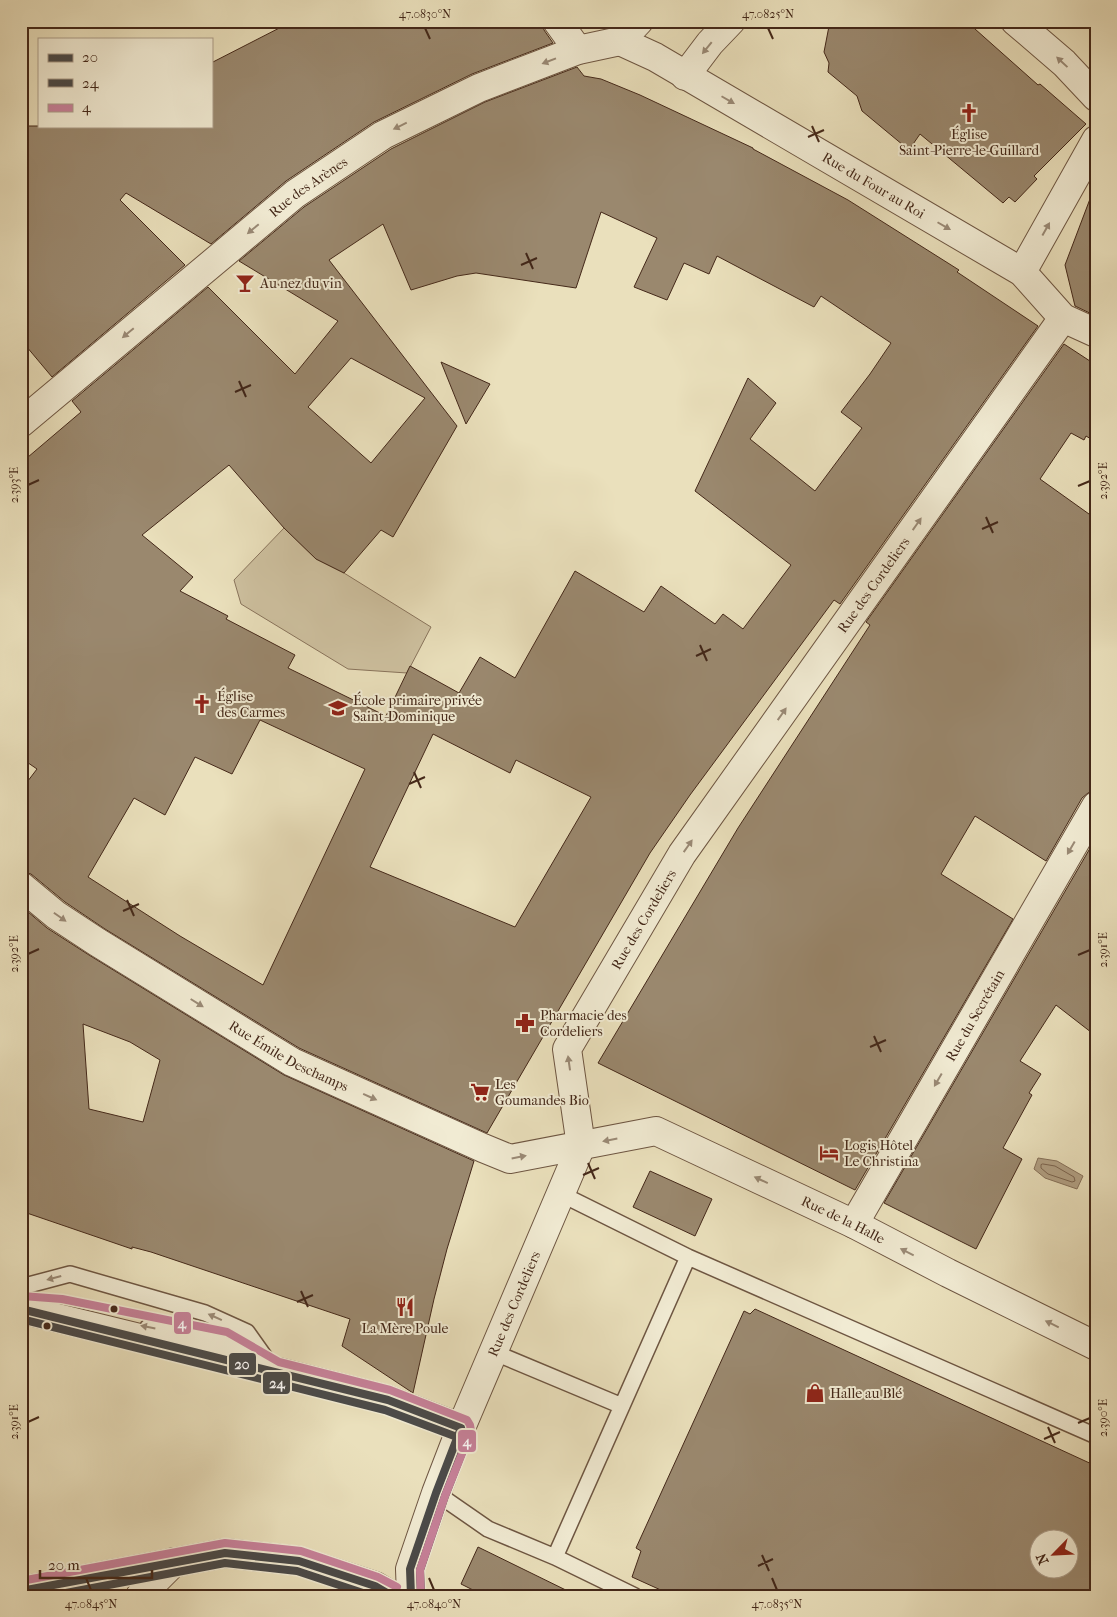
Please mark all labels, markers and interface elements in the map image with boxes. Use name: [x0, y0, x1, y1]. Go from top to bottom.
text: 47.0830°N: [399, 7, 451, 21]
text: 47.0825°N: [742, 7, 794, 21]
legend: [38, 38, 212, 128]
one-way arrow: [702, 41, 713, 54]
text: 20: [82, 48, 98, 66]
one-way arrow: [1057, 56, 1069, 68]
one-way arrow: [541, 57, 556, 65]
text: 24: [82, 74, 100, 92]
one-way arrow: [721, 96, 734, 105]
text: 4: [82, 98, 92, 116]
church icon: Église Saint-Pierre-le-Guillard: [958, 102, 980, 124]
one-way arrow: [393, 123, 407, 131]
place label: Église Saint-Pierre-le-Guillard: [899, 125, 1039, 159]
street label: Rue du Four au Roi: [819, 148, 928, 222]
street label: Rue des Arènes: [265, 153, 351, 221]
one-way arrow: [937, 222, 950, 231]
one-way arrow: [1041, 223, 1050, 236]
one-way arrow: [247, 224, 260, 235]
bar icon: Au nez du vin: [234, 272, 256, 294]
place label: Au nez du vin: [259, 275, 342, 292]
one-way arrow: [122, 328, 135, 339]
text: 2.392°E: [1096, 462, 1110, 500]
text: 2.393°E: [7, 467, 21, 503]
one-way arrow: [912, 518, 922, 531]
street label: Rue des Cordeliers: [834, 534, 913, 636]
place label: Église des Carmes: [217, 687, 285, 721]
place label: École primaire privée Saint-Dominique: [353, 691, 482, 725]
church icon: Église des Carmes: [191, 693, 213, 715]
school or university icon: École primaire privée Saint-Dominique: [327, 697, 349, 719]
one-way arrow: [777, 707, 787, 721]
one-way arrow: [683, 840, 693, 853]
one-way arrow: [1067, 842, 1076, 855]
street label: Rue des Cordeliers: [607, 866, 680, 972]
one-way arrow: [53, 911, 66, 921]
text: 2.391°E: [1096, 932, 1110, 968]
text: 2.392°E: [7, 935, 21, 973]
street label: Rue du Secrétain: [942, 967, 1008, 1064]
one-way arrow: [190, 999, 203, 1008]
place label: Pharmacie des Cordeliers: [540, 1007, 627, 1040]
pharmacy icon: Pharmacie des Cordeliers: [514, 1012, 536, 1034]
street label: Rue Émile Deschamps: [226, 1017, 351, 1095]
one-way arrow: [565, 1055, 573, 1071]
one-way arrow: [934, 1073, 942, 1088]
place label: Les Goumandes Bio: [495, 1076, 589, 1109]
supermarket icon: Les Goumandes Bio: [469, 1081, 491, 1103]
one-way arrow: [363, 1094, 377, 1102]
one-way arrow: [603, 1136, 618, 1144]
place label: Logis Hôtel Le Christina: [844, 1137, 919, 1170]
hotel icon: Logis Hôtel Le Christina: [818, 1142, 840, 1164]
one-way arrow: [512, 1153, 528, 1161]
one-way arrow: [754, 1176, 768, 1184]
street label: Rue de la Halle: [799, 1192, 888, 1247]
street label: Rue des Cordeliers: [484, 1248, 544, 1359]
one-way arrow: [900, 1248, 914, 1256]
one-way arrow: [47, 1275, 62, 1283]
restaurant icon: La Mère Poule: [394, 1296, 416, 1318]
unlabelled marker: [109, 1304, 119, 1314]
line badge: 4: [173, 1311, 192, 1335]
one-way arrow: [208, 1313, 222, 1321]
text: 4: [177, 1315, 187, 1332]
place label: La Mère Poule: [361, 1320, 449, 1337]
one-way arrow: [1045, 1320, 1059, 1328]
unlabelled marker: [42, 1321, 52, 1331]
one-way arrow: [140, 1322, 156, 1330]
line badge: 20: [228, 1352, 257, 1376]
text: 20: [235, 1356, 250, 1373]
line badge: 24: [262, 1371, 291, 1395]
text: 24: [269, 1375, 285, 1392]
shop icon: Halle au Blé: [804, 1382, 826, 1404]
place label: Halle au Blé: [830, 1385, 902, 1402]
text: 2.390°E: [1096, 1399, 1110, 1437]
text: 2.391°E: [7, 1404, 21, 1440]
line badge: 4: [457, 1429, 477, 1453]
text: 4: [462, 1433, 472, 1450]
north arrow: [1030, 1530, 1080, 1580]
scale bar: [40, 1547, 152, 1579]
text: N: [1033, 1550, 1053, 1567]
text: 20 m: [48, 1556, 80, 1574]
text: 47.0845°N: [65, 1597, 117, 1611]
text: 47.0840°N: [407, 1597, 461, 1611]
text: 47.0835°N: [752, 1597, 802, 1611]

